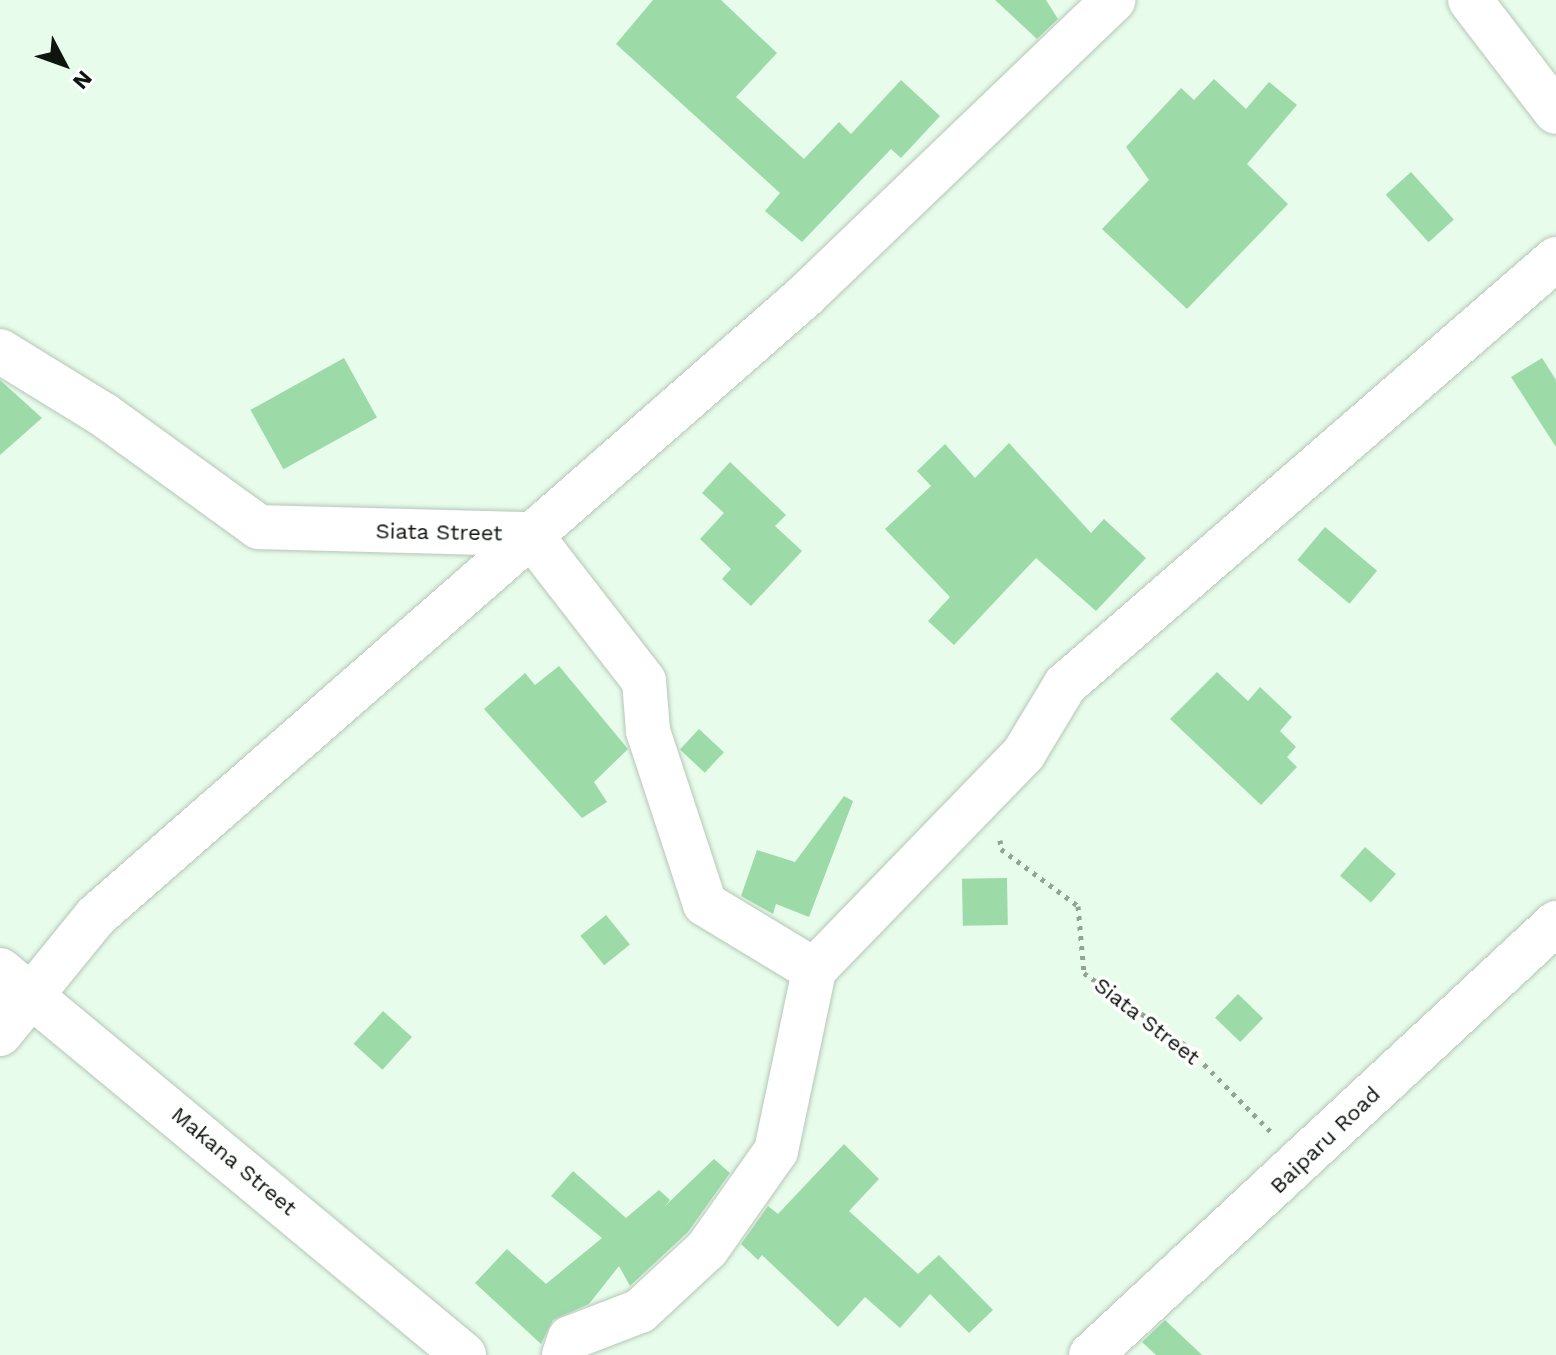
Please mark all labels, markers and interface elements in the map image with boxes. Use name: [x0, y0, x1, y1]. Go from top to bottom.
north arrow: [24, 24, 104, 104]
text: N: [68, 66, 97, 94]
street label: Siata Street: [375, 518, 503, 546]
street label: Siata Street: [1089, 971, 1205, 1071]
street label: Baiparu Road: [1265, 1081, 1385, 1199]
street label: Makana Street: [166, 1101, 302, 1221]

